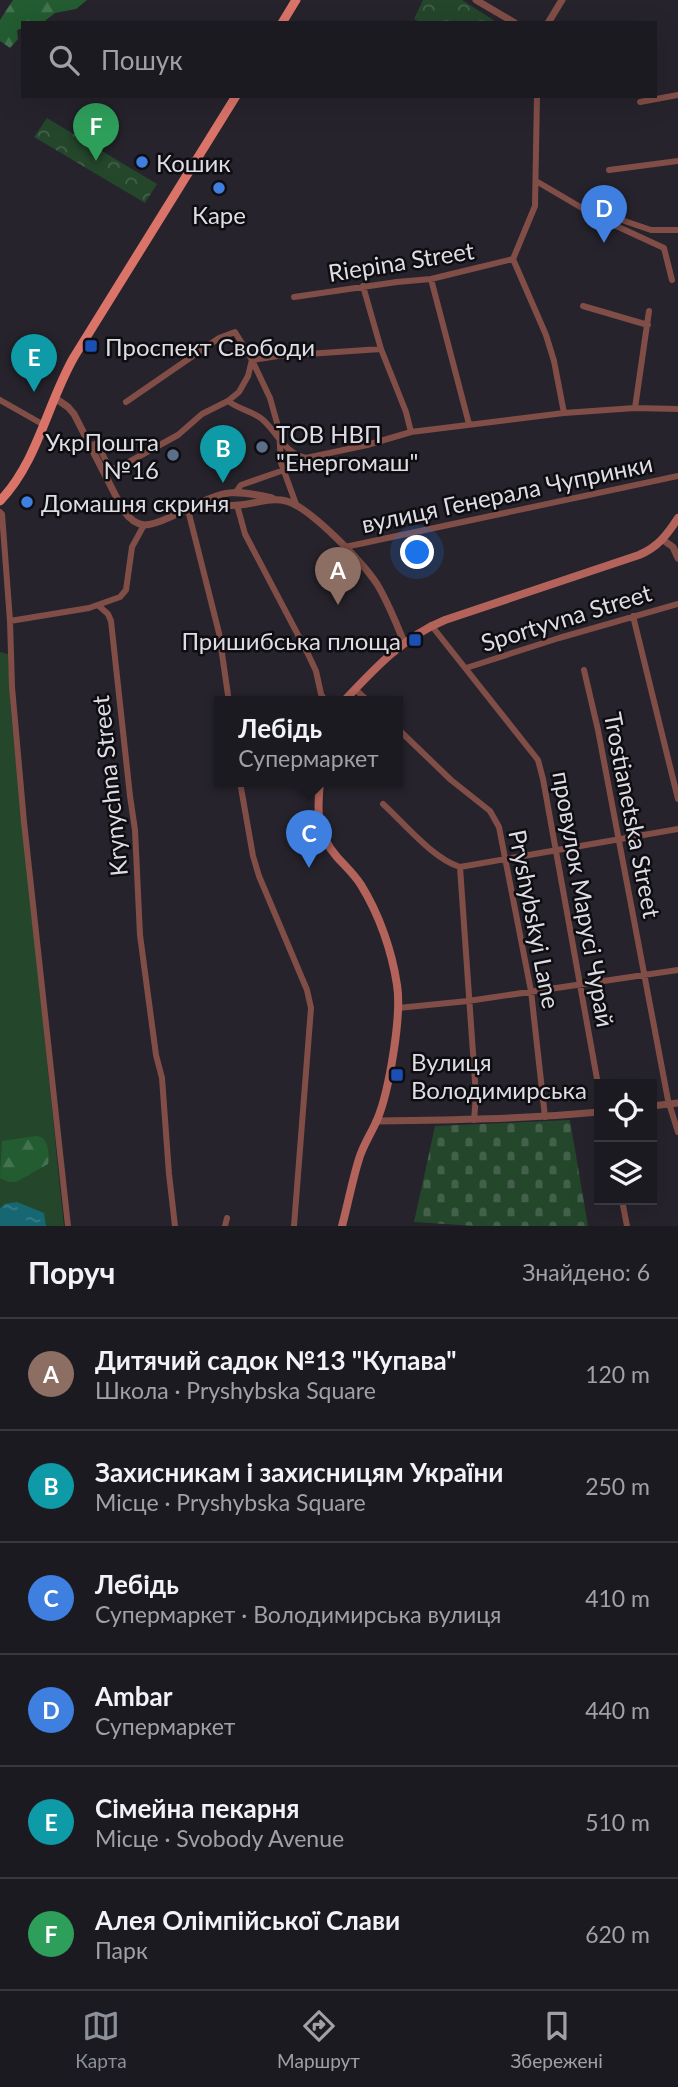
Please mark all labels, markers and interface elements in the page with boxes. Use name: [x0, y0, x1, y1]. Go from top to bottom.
search box: [21, 21, 657, 98]
icon: search: [45, 41, 83, 79]
text: Пошук: [101, 44, 183, 76]
pin: F: [73, 103, 119, 161]
place label: Кошик: [156, 148, 231, 177]
marker: Кошик: [134, 154, 150, 170]
marker: Каре: [211, 180, 227, 196]
pin: D: [581, 185, 627, 243]
place label: Каре: [192, 200, 246, 229]
street label: Riepina Street: [326, 235, 476, 287]
place label: Проспект Свободи: [105, 332, 315, 361]
pin: E: [11, 334, 57, 392]
marker: Проспект Свободи: [83, 338, 99, 354]
place label: ТОВ НВП "Енергомаш": [276, 419, 418, 476]
pin: B: [200, 425, 246, 483]
place label: УкрПошта №16: [45, 427, 159, 484]
marker: ТОВ НВП "Енергомаш": [254, 439, 270, 455]
marker: УкрПошта №16: [165, 447, 181, 463]
street label: вулиця Генерала Чупринки: [359, 448, 655, 538]
place label: Домашня скриня: [41, 488, 229, 517]
marker: Домашня скриня: [19, 494, 35, 510]
your location: [400, 535, 434, 569]
pin: A: [315, 547, 361, 605]
street label: Sportyvna Street: [477, 577, 655, 657]
place label: Пришибська площа: [181, 626, 401, 655]
marker: Пришибська площа: [407, 632, 423, 648]
street label: Krynychna Street: [85, 694, 133, 878]
popup: [214, 696, 403, 787]
street label: Trostianetska Street: [599, 710, 667, 921]
text: Лебідь: [238, 712, 322, 744]
text: Супермаркет: [238, 744, 379, 772]
street label: провулок Марусі Чурай: [547, 769, 621, 1029]
pin: C: [286, 810, 332, 868]
street label: Pryshybskyi Lane: [503, 827, 567, 1011]
place label: Вулиця Володимирська: [411, 1047, 587, 1104]
marker: Вулиця Володимирська: [389, 1067, 405, 1083]
map controls: [594, 1079, 657, 1205]
button: locate: [594, 1079, 657, 1142]
button: layers: [594, 1142, 657, 1205]
text: Поруч: [28, 1254, 115, 1290]
text: Знайдено: 6: [522, 1258, 650, 1286]
text: Дитячий садок №13 "Купава": [95, 1344, 457, 1376]
text: A: [43, 1360, 59, 1388]
text: 120 m: [585, 1360, 650, 1388]
text: Школа · Pryshybska Square: [95, 1376, 376, 1404]
text: Захисникам і захисницям України: [95, 1456, 504, 1488]
text: B: [43, 1472, 59, 1500]
text: 250 m: [585, 1472, 650, 1500]
text: Місце · Pryshybska Square: [95, 1488, 366, 1516]
text: Лебідь: [95, 1568, 179, 1600]
text: C: [43, 1584, 59, 1612]
text: 410 m: [585, 1584, 650, 1612]
text: Супермаркет · Володимирська вулиця: [95, 1600, 501, 1628]
text: Ambar: [95, 1680, 172, 1712]
text: D: [42, 1696, 60, 1724]
text: 440 m: [585, 1696, 650, 1724]
text: Супермаркет: [95, 1712, 235, 1740]
text: Сімейна пекарня: [95, 1792, 300, 1824]
text: E: [44, 1808, 58, 1836]
text: 510 m: [585, 1808, 650, 1836]
text: Місце · Svobody Avenue: [95, 1824, 344, 1852]
text: Алея Олімпійської Слави: [95, 1904, 400, 1936]
text: F: [44, 1920, 58, 1948]
text: 620 m: [585, 1920, 650, 1948]
text: Парк: [95, 1936, 148, 1964]
tab: Карта: [75, 2007, 127, 2072]
tab: Маршрут: [277, 2007, 360, 2072]
tab: Збережені: [510, 2007, 603, 2072]

